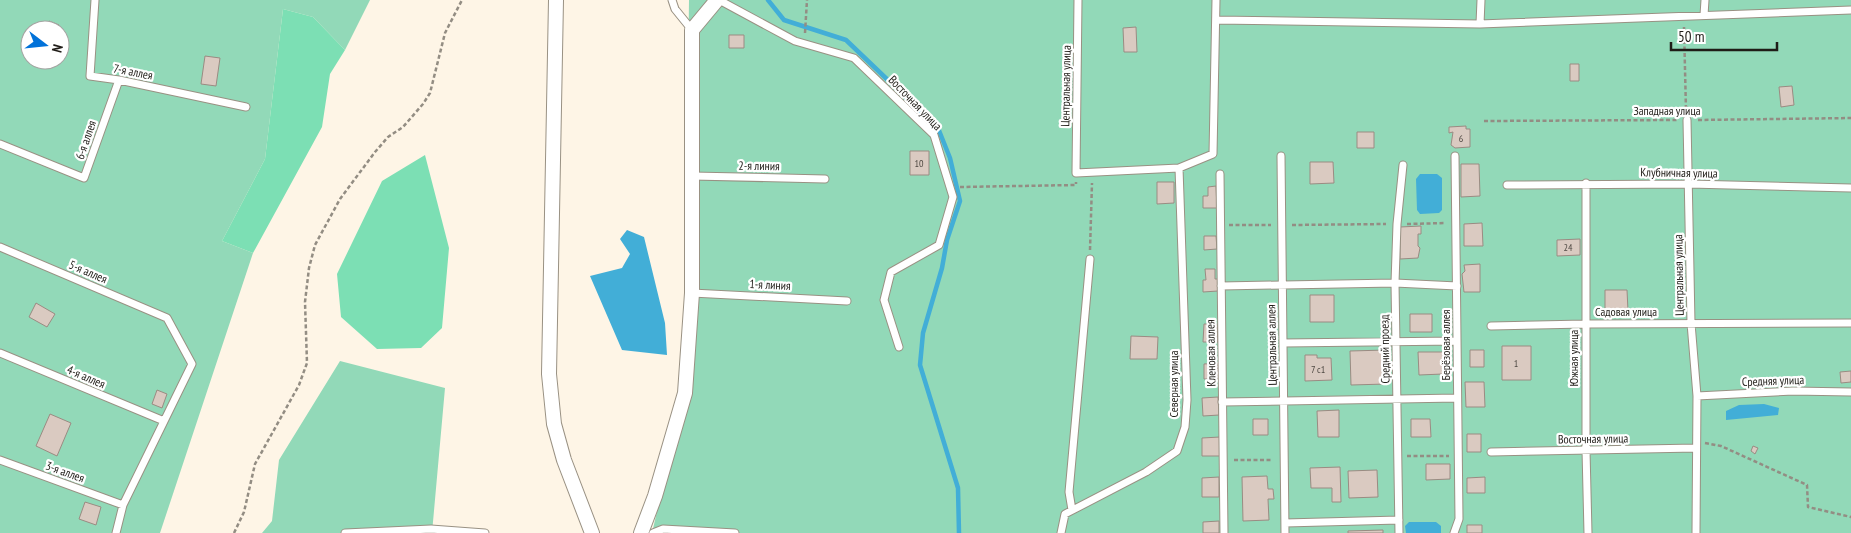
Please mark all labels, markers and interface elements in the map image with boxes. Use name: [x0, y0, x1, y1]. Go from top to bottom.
north arrow: [20, 20, 70, 70]
scale bar: [1671, 20, 1777, 52]
text: 50 m: [1678, 27, 1704, 46]
text: N: [48, 42, 67, 55]
street label: Центральная улица: [1057, 45, 1074, 127]
street label: 7-я аллея: [112, 60, 154, 83]
street label: Восточная улица: [886, 72, 945, 133]
street label: Западная улица: [1634, 103, 1701, 118]
street label: 6-я аллея: [72, 118, 99, 161]
house number: 6: [1459, 132, 1464, 145]
house number: 10: [915, 157, 924, 170]
street label: 2-я линия: [738, 158, 780, 173]
street label: Клубничная улица: [1640, 164, 1718, 181]
street label: Центральная улица: [1670, 234, 1687, 316]
house number: 24: [1564, 241, 1573, 254]
street label: 5-я аллея: [67, 257, 110, 286]
street label: 1-я линия: [749, 276, 791, 293]
street label: Центральная аллея: [1263, 304, 1280, 386]
street label: Садовая улица: [1595, 304, 1657, 319]
street label: Берёзовая аллея: [1438, 309, 1453, 380]
street label: Средний проезд: [1376, 314, 1393, 384]
street label: Кленовая аллея: [1202, 319, 1219, 387]
street label: Южная улица: [1566, 329, 1581, 386]
street label: Северная улица: [1166, 350, 1181, 417]
house number: 1: [1514, 357, 1518, 370]
street label: 4-я аллея: [65, 362, 108, 391]
house number: 7 с1: [1311, 363, 1325, 376]
street label: Средняя улица: [1742, 372, 1805, 389]
street label: Восточная улица: [1558, 430, 1628, 447]
street label: 3-я аллея: [44, 458, 87, 486]

